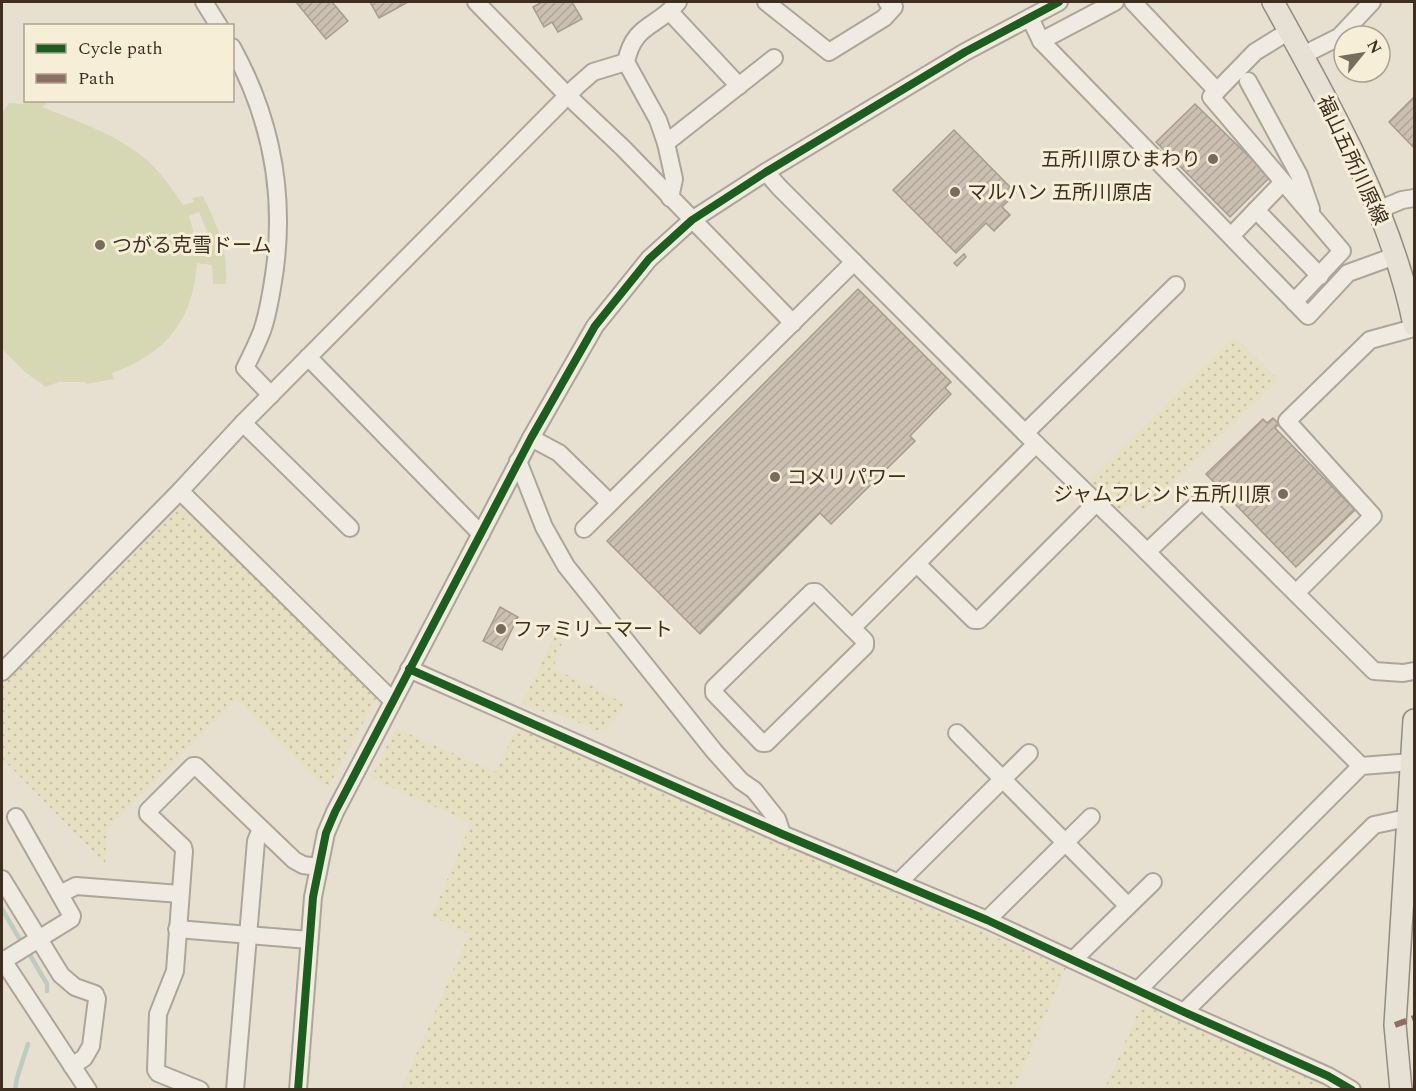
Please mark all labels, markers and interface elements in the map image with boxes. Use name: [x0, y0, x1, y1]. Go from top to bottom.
legend: [24, 24, 234, 102]
north arrow: [1332, 24, 1392, 84]
text: Cycle path: [78, 35, 163, 62]
text: N: [1360, 35, 1388, 59]
text: Path: [78, 65, 115, 92]
street label: 福山五所川原線: [1309, 91, 1395, 230]
place label: 五所川原ひまわり: [1041, 145, 1201, 175]
marker: 五所川原ひまわり: [1206, 152, 1220, 166]
place label: マルハン 五所川原店: [967, 178, 1152, 208]
marker: マルハン 五所川原店: [948, 185, 962, 199]
place label: つがる克雪ドーム: [112, 231, 271, 261]
marker: つがる克雪ドーム: [93, 238, 107, 252]
place label: コメリパワー: [787, 463, 907, 493]
marker: コメリパワー: [768, 470, 782, 484]
place label: ジャムフレンド五所川原: [1053, 480, 1271, 510]
marker: ジャムフレンド五所川原: [1276, 487, 1290, 501]
place label: ファミリーマート: [513, 615, 673, 645]
marker: ファミリーマート: [494, 622, 508, 636]

